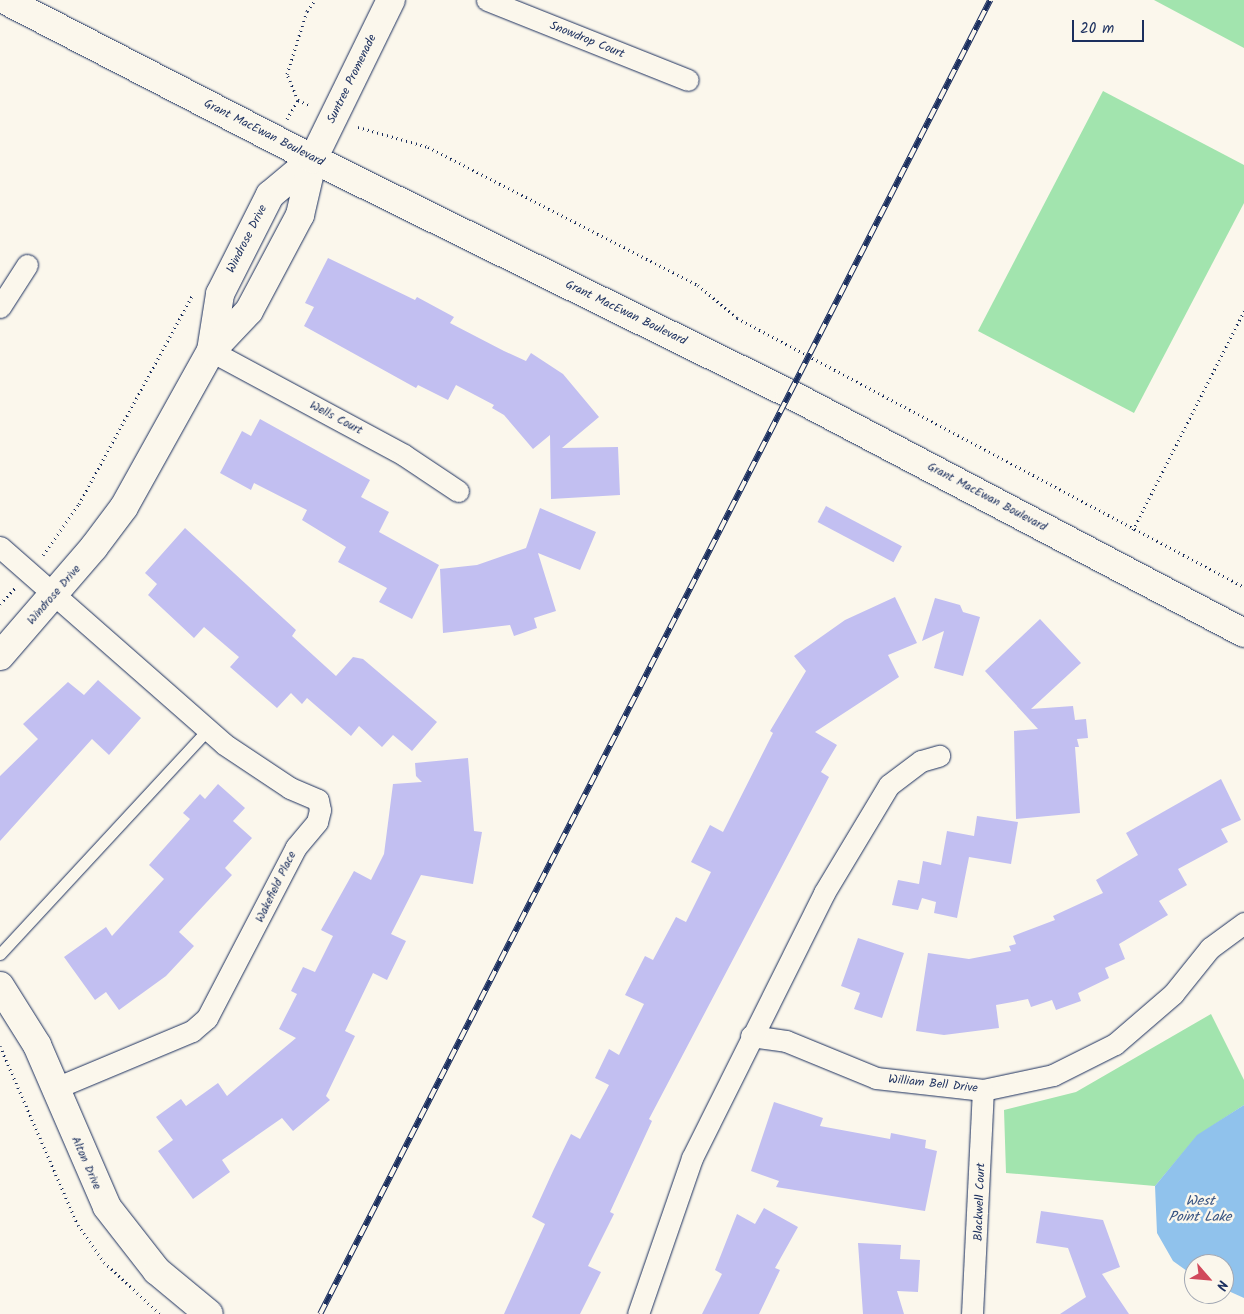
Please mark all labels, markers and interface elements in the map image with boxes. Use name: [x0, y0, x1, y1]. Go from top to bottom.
scale bar: [1074, 10, 1146, 42]
text: 20 m: [1080, 17, 1114, 41]
street label: Snowdrop Court: [548, 18, 626, 62]
street label: Suntree Promenade: [324, 32, 380, 126]
street label: Grant MacEwan Boulevard: [201, 96, 327, 170]
street label: Windrose Drive: [224, 203, 270, 275]
street label: Grant MacEwan Boulevard: [563, 277, 689, 349]
street label: Wells Court: [307, 398, 365, 438]
street label: Grant MacEwan Boulevard: [925, 459, 1049, 535]
street label: Windrose Drive: [24, 562, 84, 628]
street label: Wakefield Place: [253, 849, 299, 925]
street label: William Bell Drive: [888, 1072, 978, 1096]
street label: Alton Drive: [68, 1134, 104, 1192]
street label: Blackwell Court: [971, 1163, 989, 1241]
water label: West Point Lake: [1169, 1193, 1231, 1226]
north arrow: [1184, 1254, 1234, 1304]
text: N: [1210, 1276, 1233, 1294]

